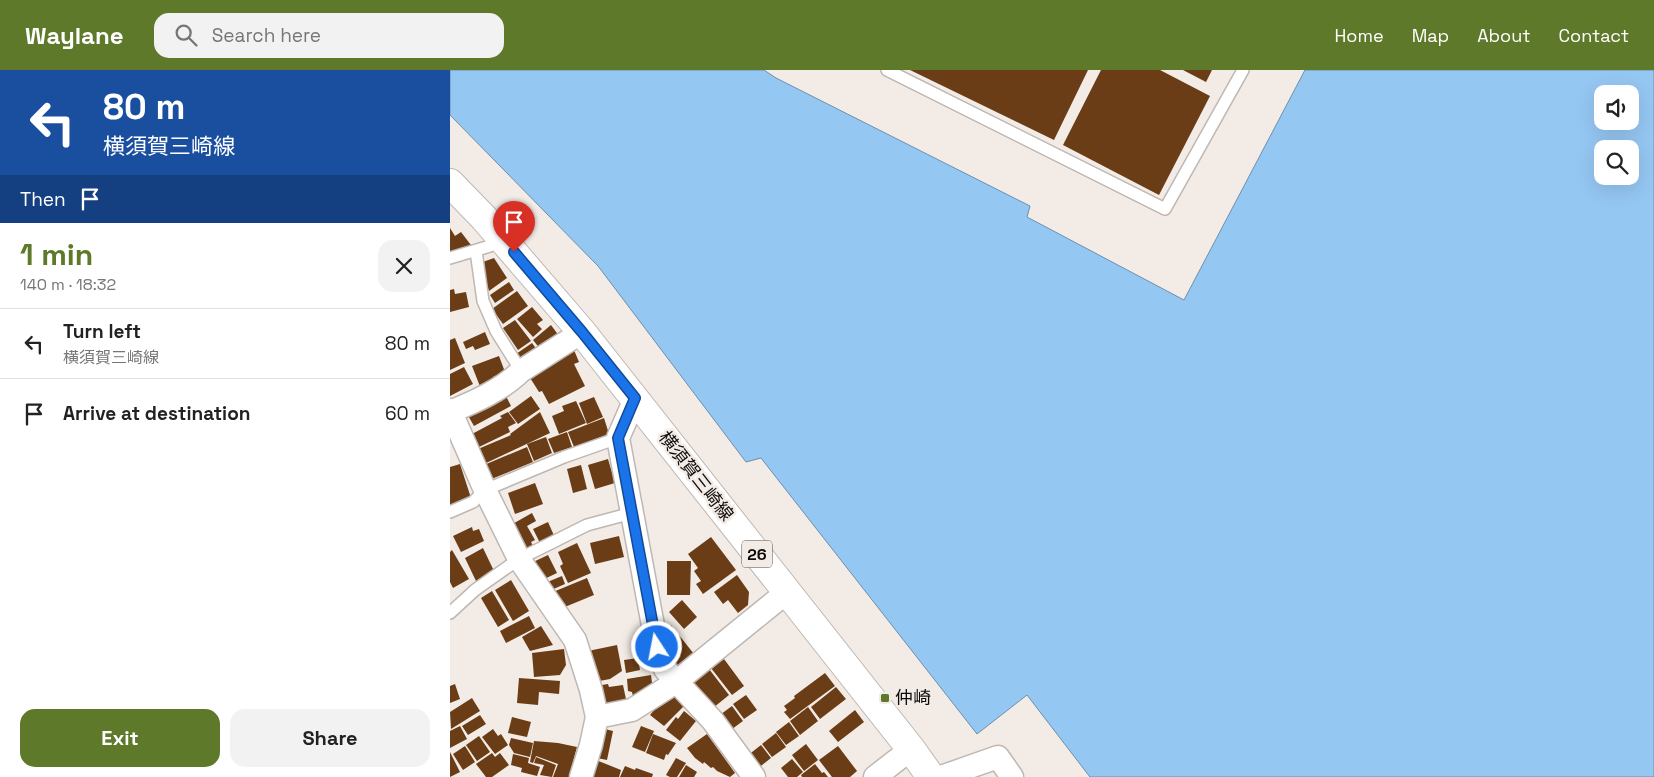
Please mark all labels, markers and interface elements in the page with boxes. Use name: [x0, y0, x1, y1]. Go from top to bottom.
search box: [154, 13, 504, 58]
text: Waylane: [25, 20, 124, 51]
icon: search: [172, 21, 200, 49]
text: Search here: [212, 23, 321, 48]
text: Home: [1335, 24, 1384, 47]
text: Map: [1412, 24, 1449, 47]
text: About: [1477, 24, 1531, 47]
text: Contact: [1559, 24, 1629, 47]
text: 80 m: [103, 85, 185, 129]
map controls: [1594, 85, 1639, 185]
button: sound: [1594, 85, 1639, 130]
icon: left: [20, 90, 85, 155]
text: 横須賀三崎線: [103, 132, 235, 160]
button: search: [1594, 140, 1639, 185]
icon: arrive: [76, 185, 104, 213]
text: Then: [20, 187, 66, 212]
pin: [493, 201, 535, 252]
icon: arrive: [500, 208, 528, 236]
text: 1 min: [20, 235, 93, 274]
button: close: [378, 240, 430, 292]
text: 140 m · 18:32: [20, 274, 116, 295]
text: Turn left: [63, 319, 141, 344]
icon: left: [20, 330, 48, 358]
text: 80 m: [385, 331, 430, 356]
text: 横須賀三崎線: [63, 347, 159, 368]
icon: arrive: [20, 400, 48, 428]
text: Arrive at destination: [63, 401, 251, 426]
text: 60 m: [385, 401, 430, 426]
street label: 横須賀三崎線: [654, 426, 739, 525]
road number: 26: [742, 540, 772, 568]
position arrow: [630, 620, 682, 672]
place label: 仲崎: [895, 686, 931, 709]
marker: 仲崎: [879, 692, 891, 704]
button: Exit: [20, 709, 220, 767]
button: Share: [230, 709, 430, 767]

